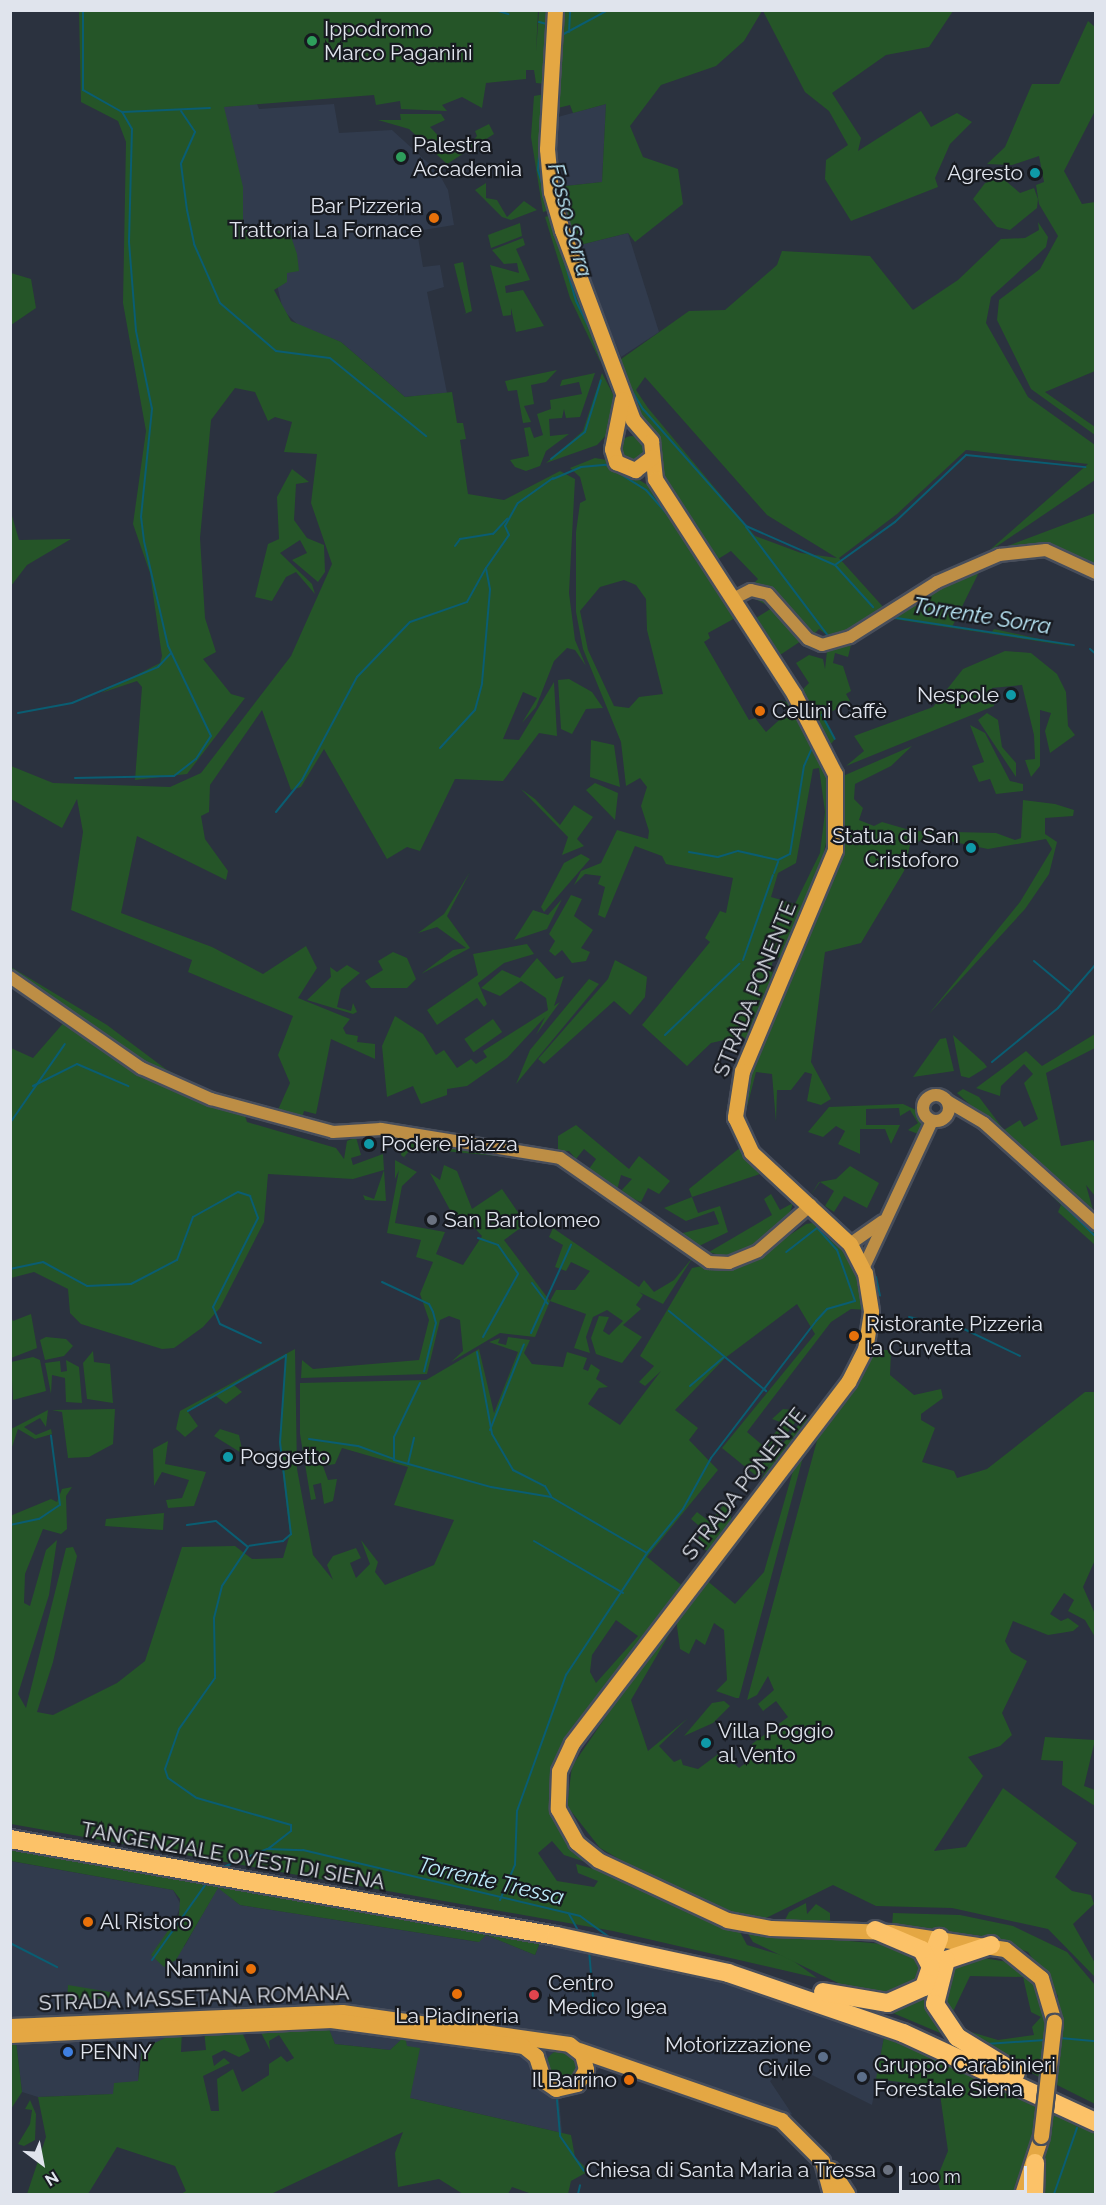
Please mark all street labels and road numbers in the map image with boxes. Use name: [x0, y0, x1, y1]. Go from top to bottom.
street label: STRADA PONENTE: [708, 898, 802, 1080]
street label: STRADA PONENTE: [676, 1403, 812, 1565]
street label: TANGENZIALE OVEST DI SIENA: [79, 1817, 387, 1895]
street label: STRADA MASSETANA ROMANA: [38, 1980, 350, 2016]

